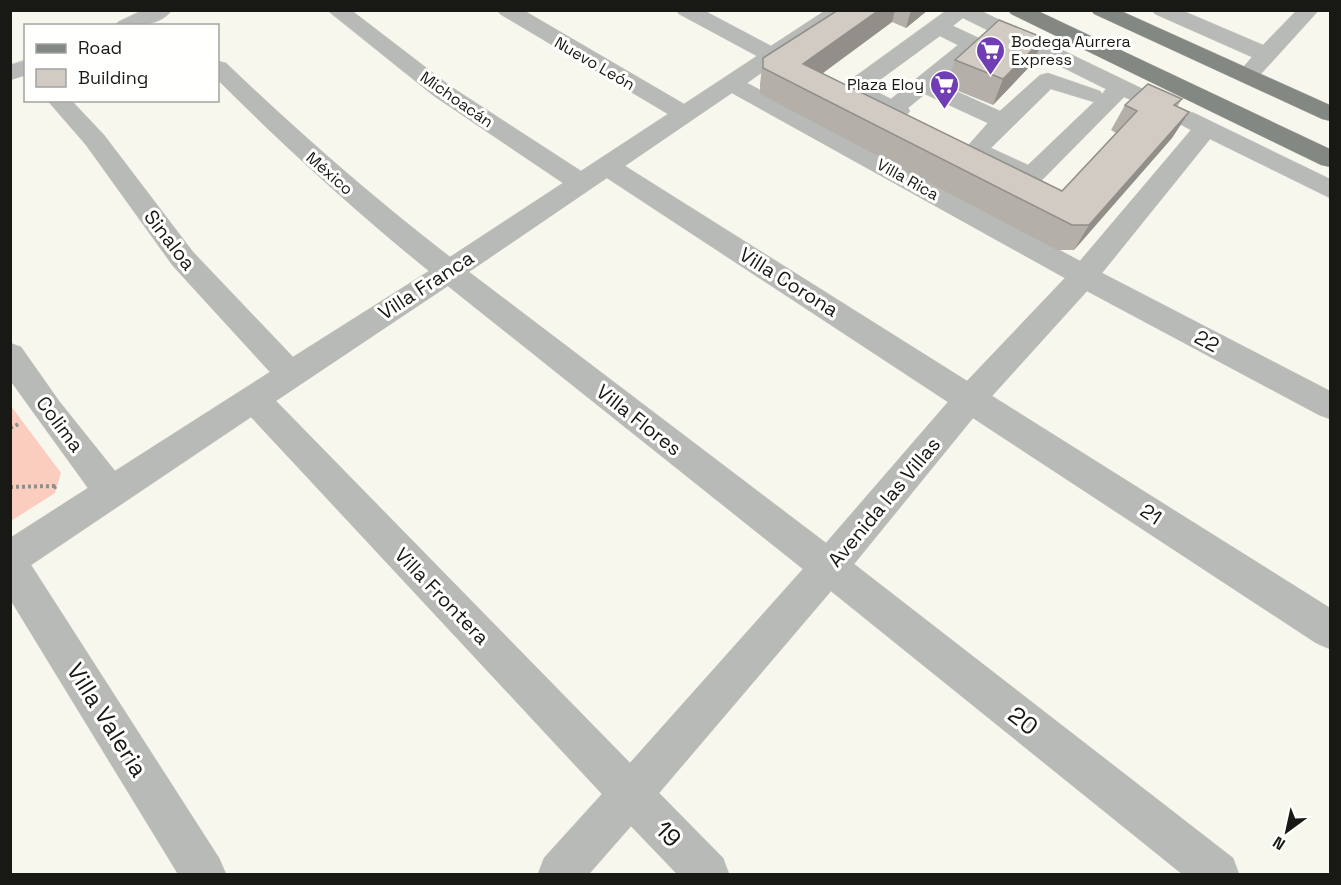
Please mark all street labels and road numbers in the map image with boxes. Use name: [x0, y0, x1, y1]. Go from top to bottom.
street label: Nuevo León: [551, 32, 639, 95]
street label: Michoacán: [416, 67, 497, 132]
street label: México: [302, 147, 358, 200]
street label: Villa Rica: [873, 154, 942, 205]
street label: Sinaloa: [138, 205, 202, 275]
street label: Villa Corona: [735, 241, 843, 323]
street label: Villa Franca: [373, 244, 479, 326]
street label: 22: [1190, 324, 1224, 358]
street label: Villa Flores: [591, 379, 687, 461]
street label: Colima: [30, 391, 90, 457]
street label: Avenida las Villas: [822, 432, 946, 572]
street label: 21: [1135, 498, 1167, 530]
street label: Villa Frontera: [389, 542, 495, 650]
street label: Villa Valeria: [60, 657, 155, 783]
street label: 20: [1002, 699, 1045, 742]
street label: 19: [649, 814, 688, 853]

